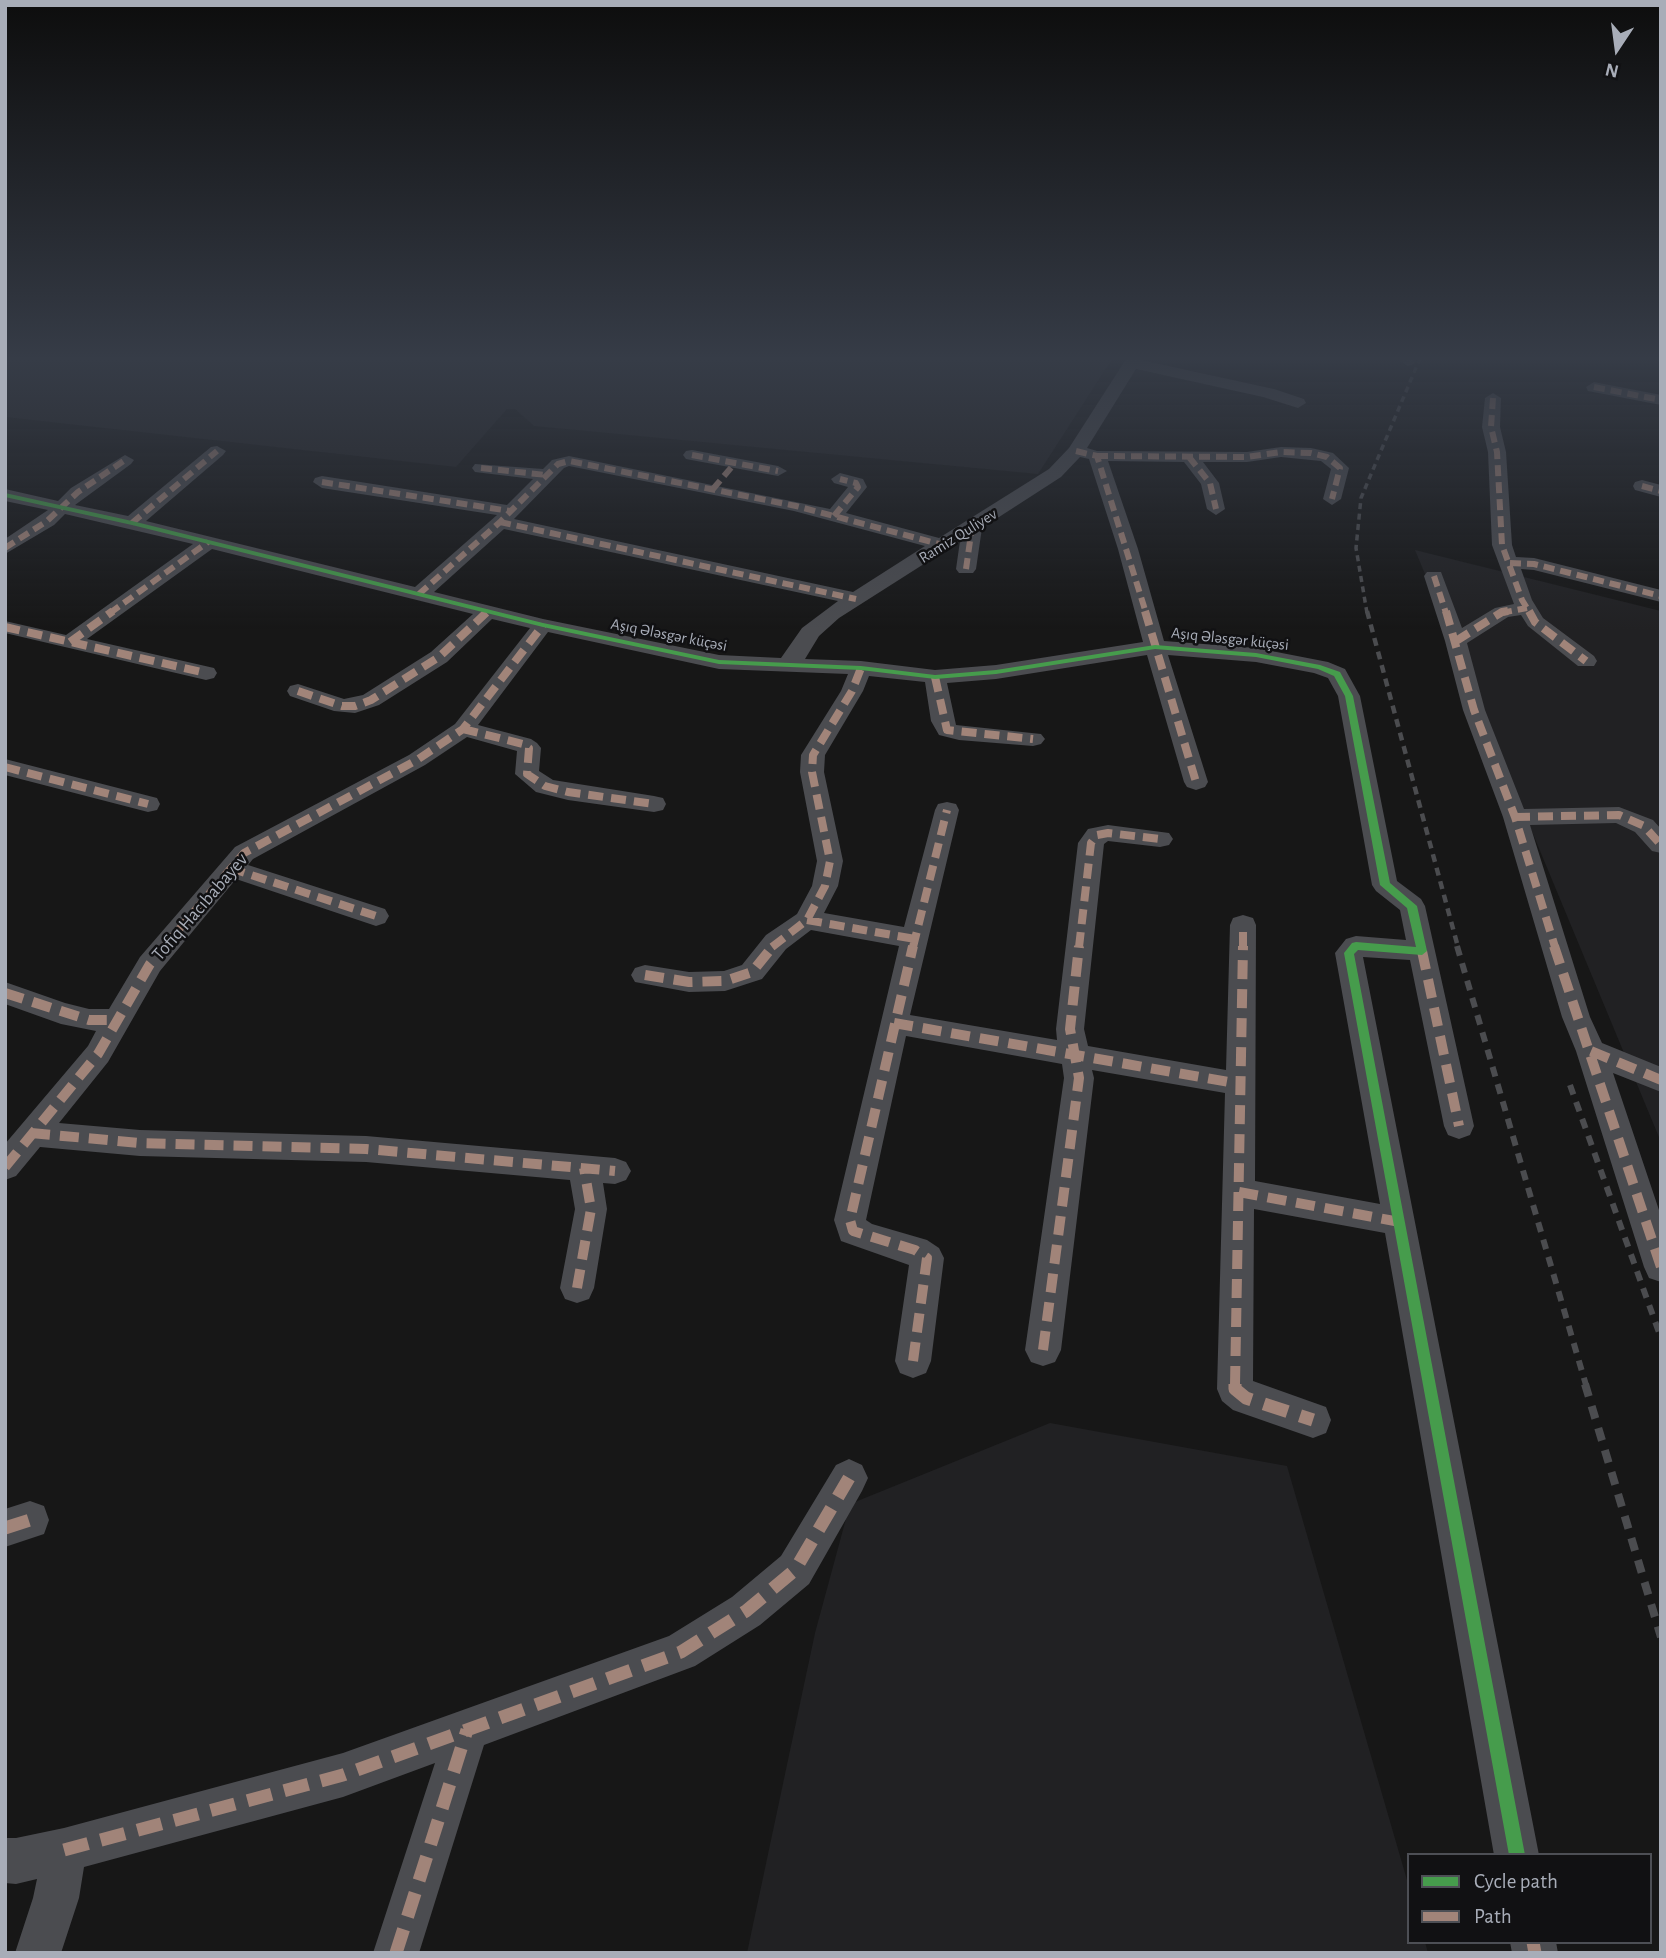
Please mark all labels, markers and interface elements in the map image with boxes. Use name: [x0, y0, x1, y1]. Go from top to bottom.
north arrow: [1582, 14, 1652, 84]
text: N: [1604, 59, 1621, 81]
street label: Ramiz Quliyev: [915, 504, 1001, 568]
street label: Aşıq Ələsgər küçəsi: [609, 614, 729, 656]
street label: Aşıq Ələsgər küçəsi: [1170, 623, 1290, 655]
street label: Tofiq Hacıbabayev: [147, 849, 253, 965]
legend: [1407, 1853, 1652, 1944]
text: Cycle path: [1474, 1871, 1558, 1892]
text: Path: [1474, 1906, 1512, 1927]

